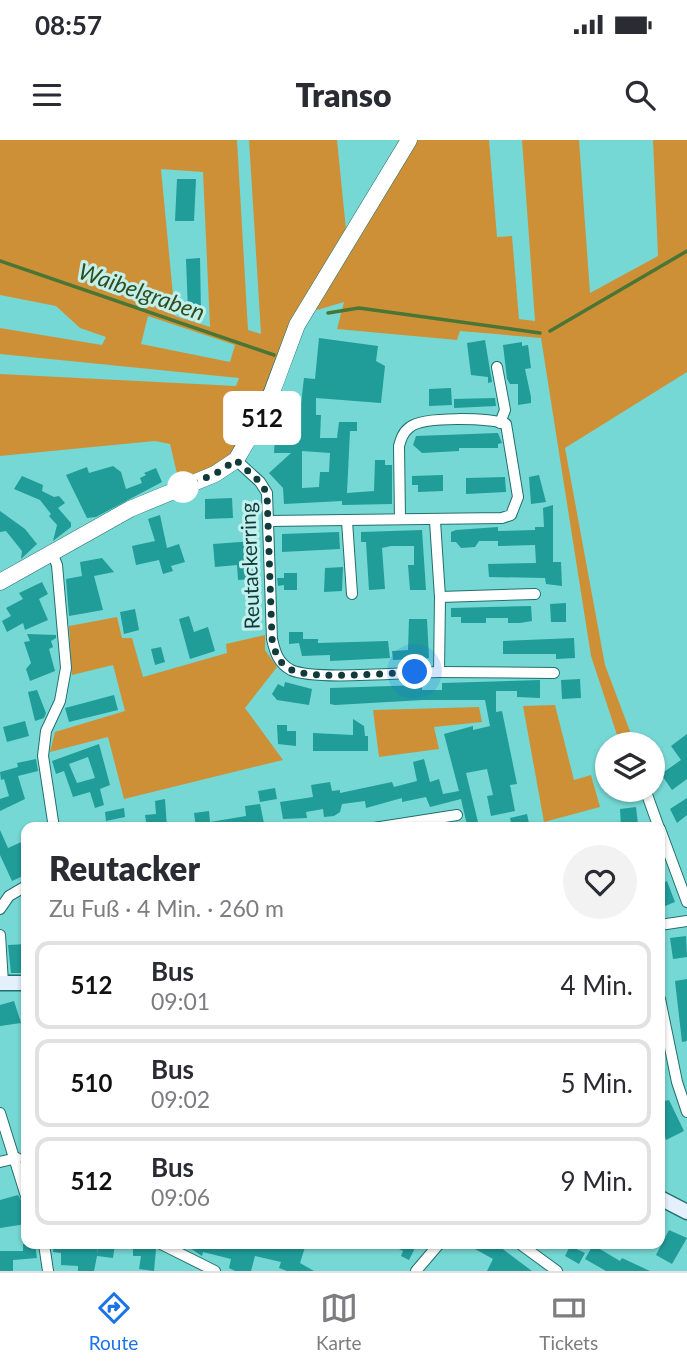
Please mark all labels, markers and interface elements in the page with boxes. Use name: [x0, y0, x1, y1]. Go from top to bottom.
text: 08:57: [35, 9, 102, 41]
text: Transo: [295, 75, 392, 114]
icon: menu: [28, 76, 66, 114]
icon: search: [621, 76, 659, 114]
water label: Waibelgraben: [75, 256, 209, 326]
line badge: 512: [222, 395, 302, 441]
text: 512: [241, 403, 283, 432]
unlabelled marker: [168, 472, 198, 502]
street label: Reutackerring: [234, 502, 264, 630]
your location: [397, 654, 432, 689]
map controls: [595, 732, 665, 802]
button: layers: [595, 732, 665, 802]
button: heart: [563, 845, 637, 919]
text: Reutacker: [49, 848, 200, 888]
text: Zu Fuß · 4 Min. · 260 m: [49, 894, 284, 922]
text: Bus: [151, 955, 194, 987]
text: 4 Min.: [560, 969, 633, 1001]
text: 512: [71, 970, 112, 999]
text: 09:01: [151, 987, 210, 1015]
text: Bus: [151, 1053, 194, 1085]
text: 5 Min.: [560, 1067, 633, 1099]
text: 510: [71, 1068, 112, 1097]
text: 09:02: [151, 1085, 210, 1113]
text: Bus: [151, 1151, 194, 1183]
text: 9 Min.: [560, 1165, 633, 1197]
text: 512: [71, 1166, 112, 1195]
text: 09:06: [151, 1183, 210, 1211]
tab: Route: [89, 1289, 138, 1354]
tab: Karte: [316, 1289, 362, 1354]
tab: Tickets: [539, 1289, 598, 1354]

